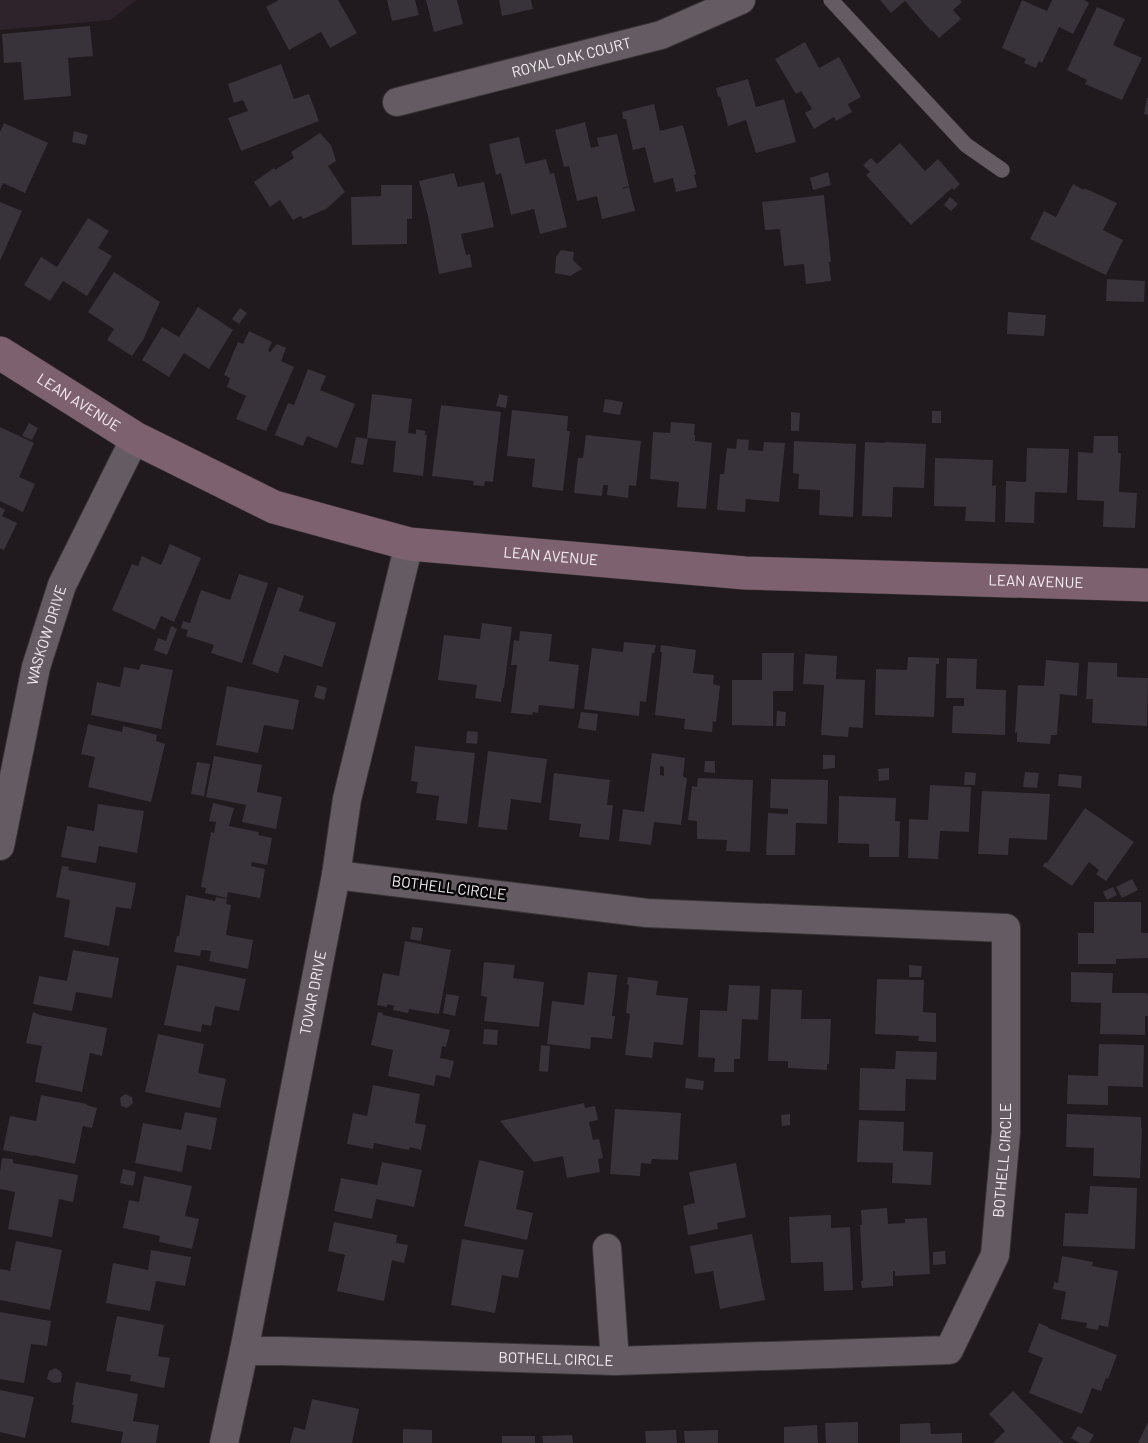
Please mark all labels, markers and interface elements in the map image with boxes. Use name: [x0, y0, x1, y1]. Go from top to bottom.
street label: ROYAL OAK COURT: [509, 33, 633, 81]
street label: LEAN AVENUE: [34, 369, 124, 435]
street label: LEAN AVENUE: [503, 542, 599, 568]
street label: LEAN AVENUE: [988, 570, 1084, 591]
street label: WASKOW DRIVE: [23, 583, 69, 687]
street label: BOTHELL CIRCLE: [391, 871, 507, 903]
street label: TOVAR DRIVE: [295, 949, 329, 1036]
street label: BOTHELL CIRCLE: [988, 1103, 1014, 1218]
street label: BOTHELL CIRCLE: [498, 1348, 614, 1369]

